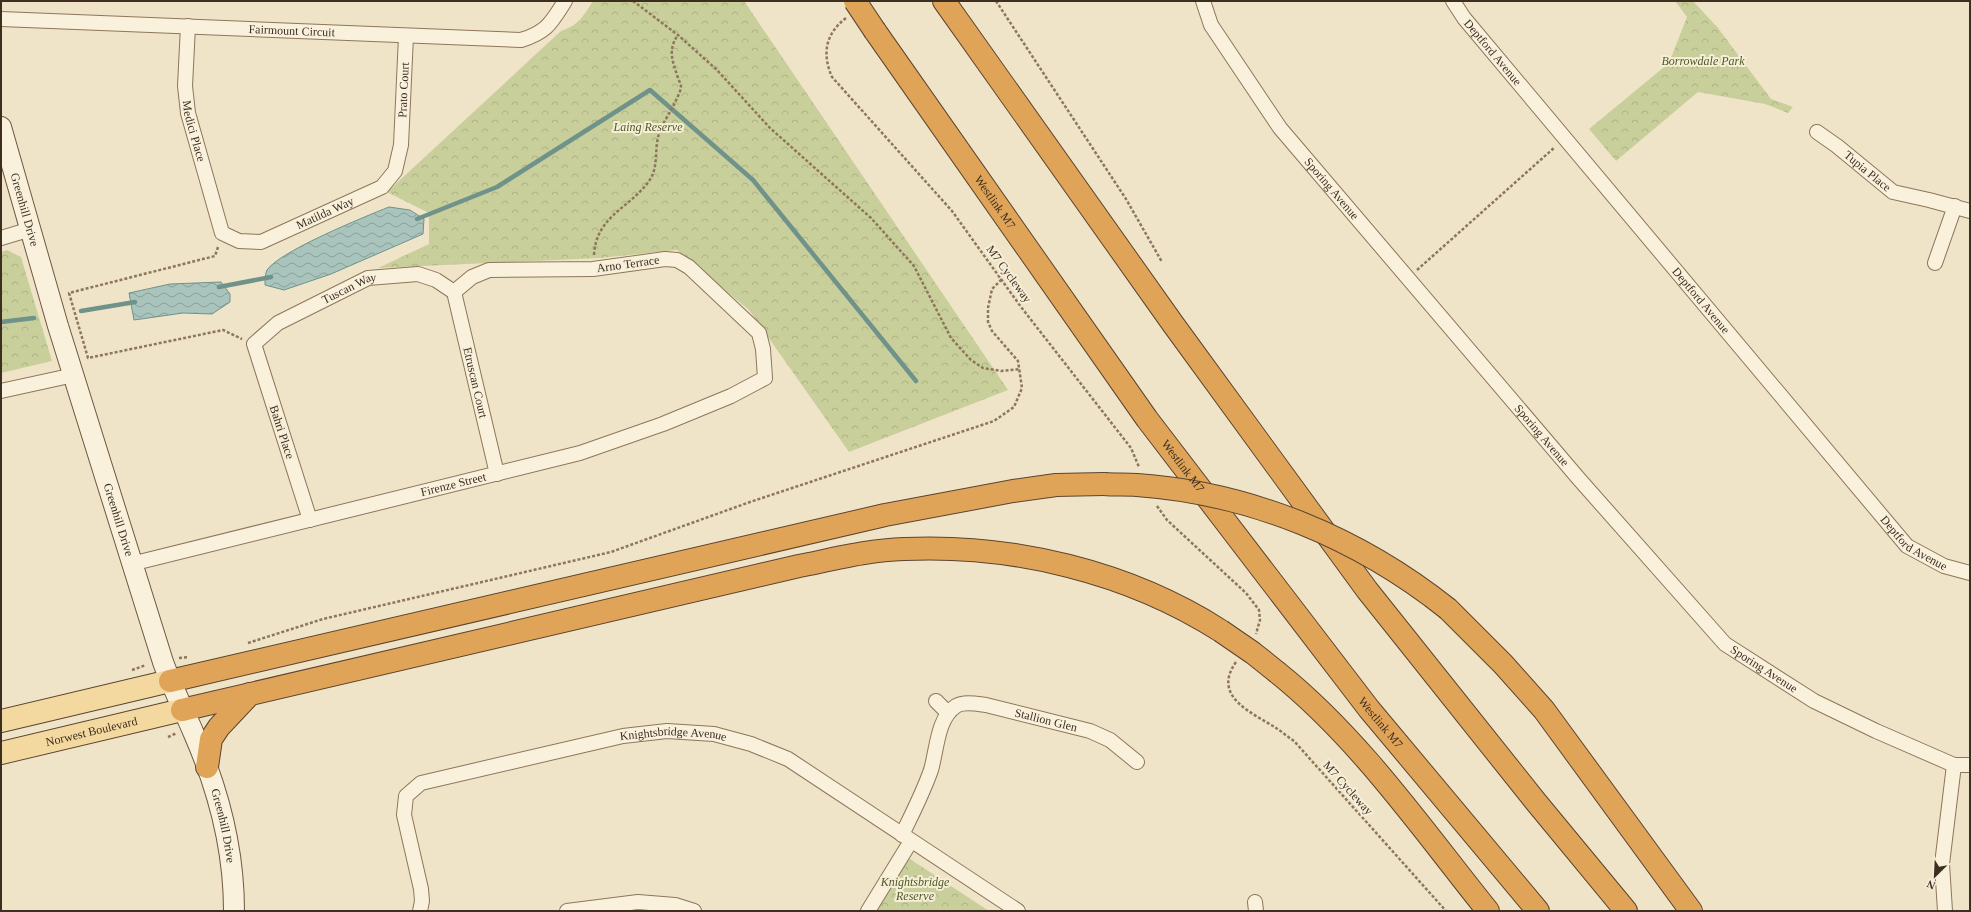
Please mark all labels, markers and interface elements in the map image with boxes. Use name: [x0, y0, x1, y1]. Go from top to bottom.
street label: Deptford Avenue: [1461, 16, 1525, 88]
street label: Fairmount Circuit: [248, 22, 336, 40]
park label: Borrowdale Park: [1661, 54, 1745, 68]
street label: Prato Court: [395, 61, 412, 118]
street label: Medici Place: [180, 100, 208, 163]
park label: Laing Reserve: [613, 120, 683, 134]
street label: Tupia Place: [1841, 148, 1894, 195]
street label: Sporing Avenue: [1301, 155, 1362, 222]
street label: Greenhill Drive: [8, 171, 42, 248]
street label: Westlink M7: [971, 173, 1019, 232]
street label: Matilda Way: [294, 194, 356, 232]
street label: M7 Cycleway: [983, 243, 1035, 305]
street label: Arno Terrace: [596, 253, 660, 275]
street label: Deptford Avenue: [1669, 265, 1733, 336]
street label: Tuscan Way: [320, 270, 377, 307]
street label: Etruscan Court: [460, 346, 491, 420]
street label: Sporing Avenue: [1512, 402, 1572, 469]
street label: Bahri Place: [267, 403, 297, 461]
street label: Westlink M7: [1159, 437, 1207, 495]
street label: Firenze Street: [419, 469, 488, 499]
street label: Greenhill Drive: [101, 482, 137, 558]
street label: Deptford Avenue: [1878, 513, 1950, 573]
street label: Sporing Avenue: [1728, 642, 1800, 696]
street label: Westlink M7: [1355, 694, 1406, 751]
street label: Stallion Glen: [1013, 705, 1079, 735]
street label: Norwest Boulevard: [44, 714, 139, 749]
street label: Knightsbridge Avenue: [619, 724, 728, 744]
street label: M7 Cycleway: [1320, 758, 1376, 818]
street label: Greenhill Drive: [208, 787, 238, 864]
north arrow: [1915, 856, 1955, 896]
park label: Knightsbridge Reserve: [880, 875, 950, 903]
text: N: [1925, 878, 1937, 892]

